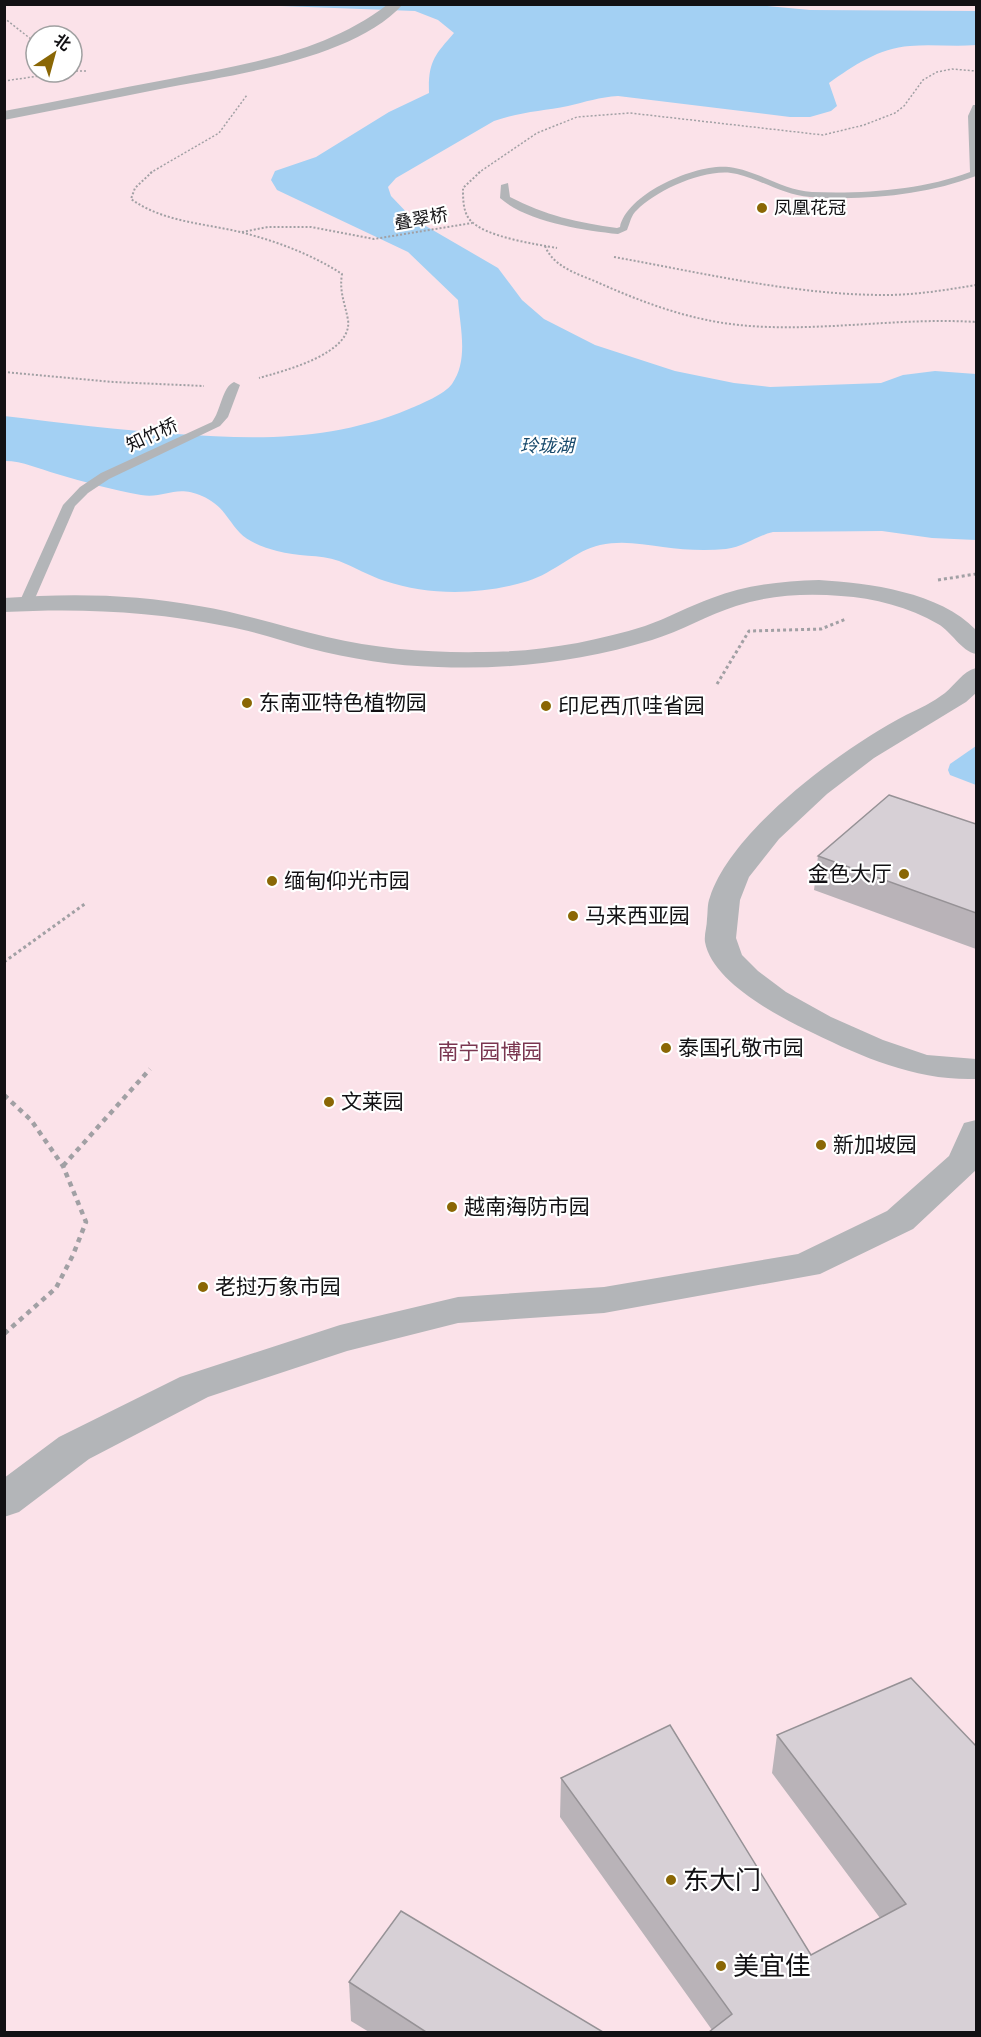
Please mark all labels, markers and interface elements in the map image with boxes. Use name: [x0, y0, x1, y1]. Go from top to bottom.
north arrow: [24, 24, 84, 84]
text: 北: [49, 31, 74, 56]
place label: 凤凰花冠: [774, 198, 846, 221]
marker: 凤凰花冠: [755, 201, 769, 215]
street label: 叠翠桥: [393, 204, 450, 236]
street label: 知竹桥: [123, 415, 182, 458]
water label: 玲珑湖: [520, 436, 577, 459]
place label: 东南亚特色植物园: [259, 691, 427, 718]
place label: 印尼·西爪哇省园: [558, 694, 705, 721]
marker: 东南亚特色植物园: [240, 696, 254, 710]
marker: 印尼·西爪哇省园: [539, 699, 553, 713]
place label: 金色大厅: [808, 862, 892, 889]
marker: 金色大厅: [897, 867, 911, 881]
place label: 缅甸·仰光市园: [284, 869, 410, 896]
marker: 缅甸·仰光市园: [265, 874, 279, 888]
place label: 马来西亚园: [585, 904, 690, 931]
marker: 马来西亚园: [566, 909, 580, 923]
place label: 泰国·孔敬市园: [678, 1036, 804, 1063]
park label: 南宁园博园: [438, 1040, 543, 1067]
marker: 泰国·孔敬市园: [659, 1041, 673, 1055]
place label: 文莱园: [341, 1090, 404, 1117]
marker: 文莱园: [322, 1095, 336, 1109]
place label: 新加坡园: [833, 1133, 917, 1160]
marker: 新加坡园: [814, 1138, 828, 1152]
place label: 越南·海防市园: [464, 1195, 590, 1222]
marker: 越南·海防市园: [445, 1200, 459, 1214]
place label: 老挝·万象市园: [215, 1275, 341, 1302]
marker: 老挝·万象市园: [196, 1280, 210, 1294]
place label: 东大门: [683, 1866, 761, 1899]
marker: 东大门: [664, 1873, 678, 1887]
place label: 美宜佳: [733, 1952, 811, 1985]
marker: 美宜佳: [714, 1959, 728, 1973]

